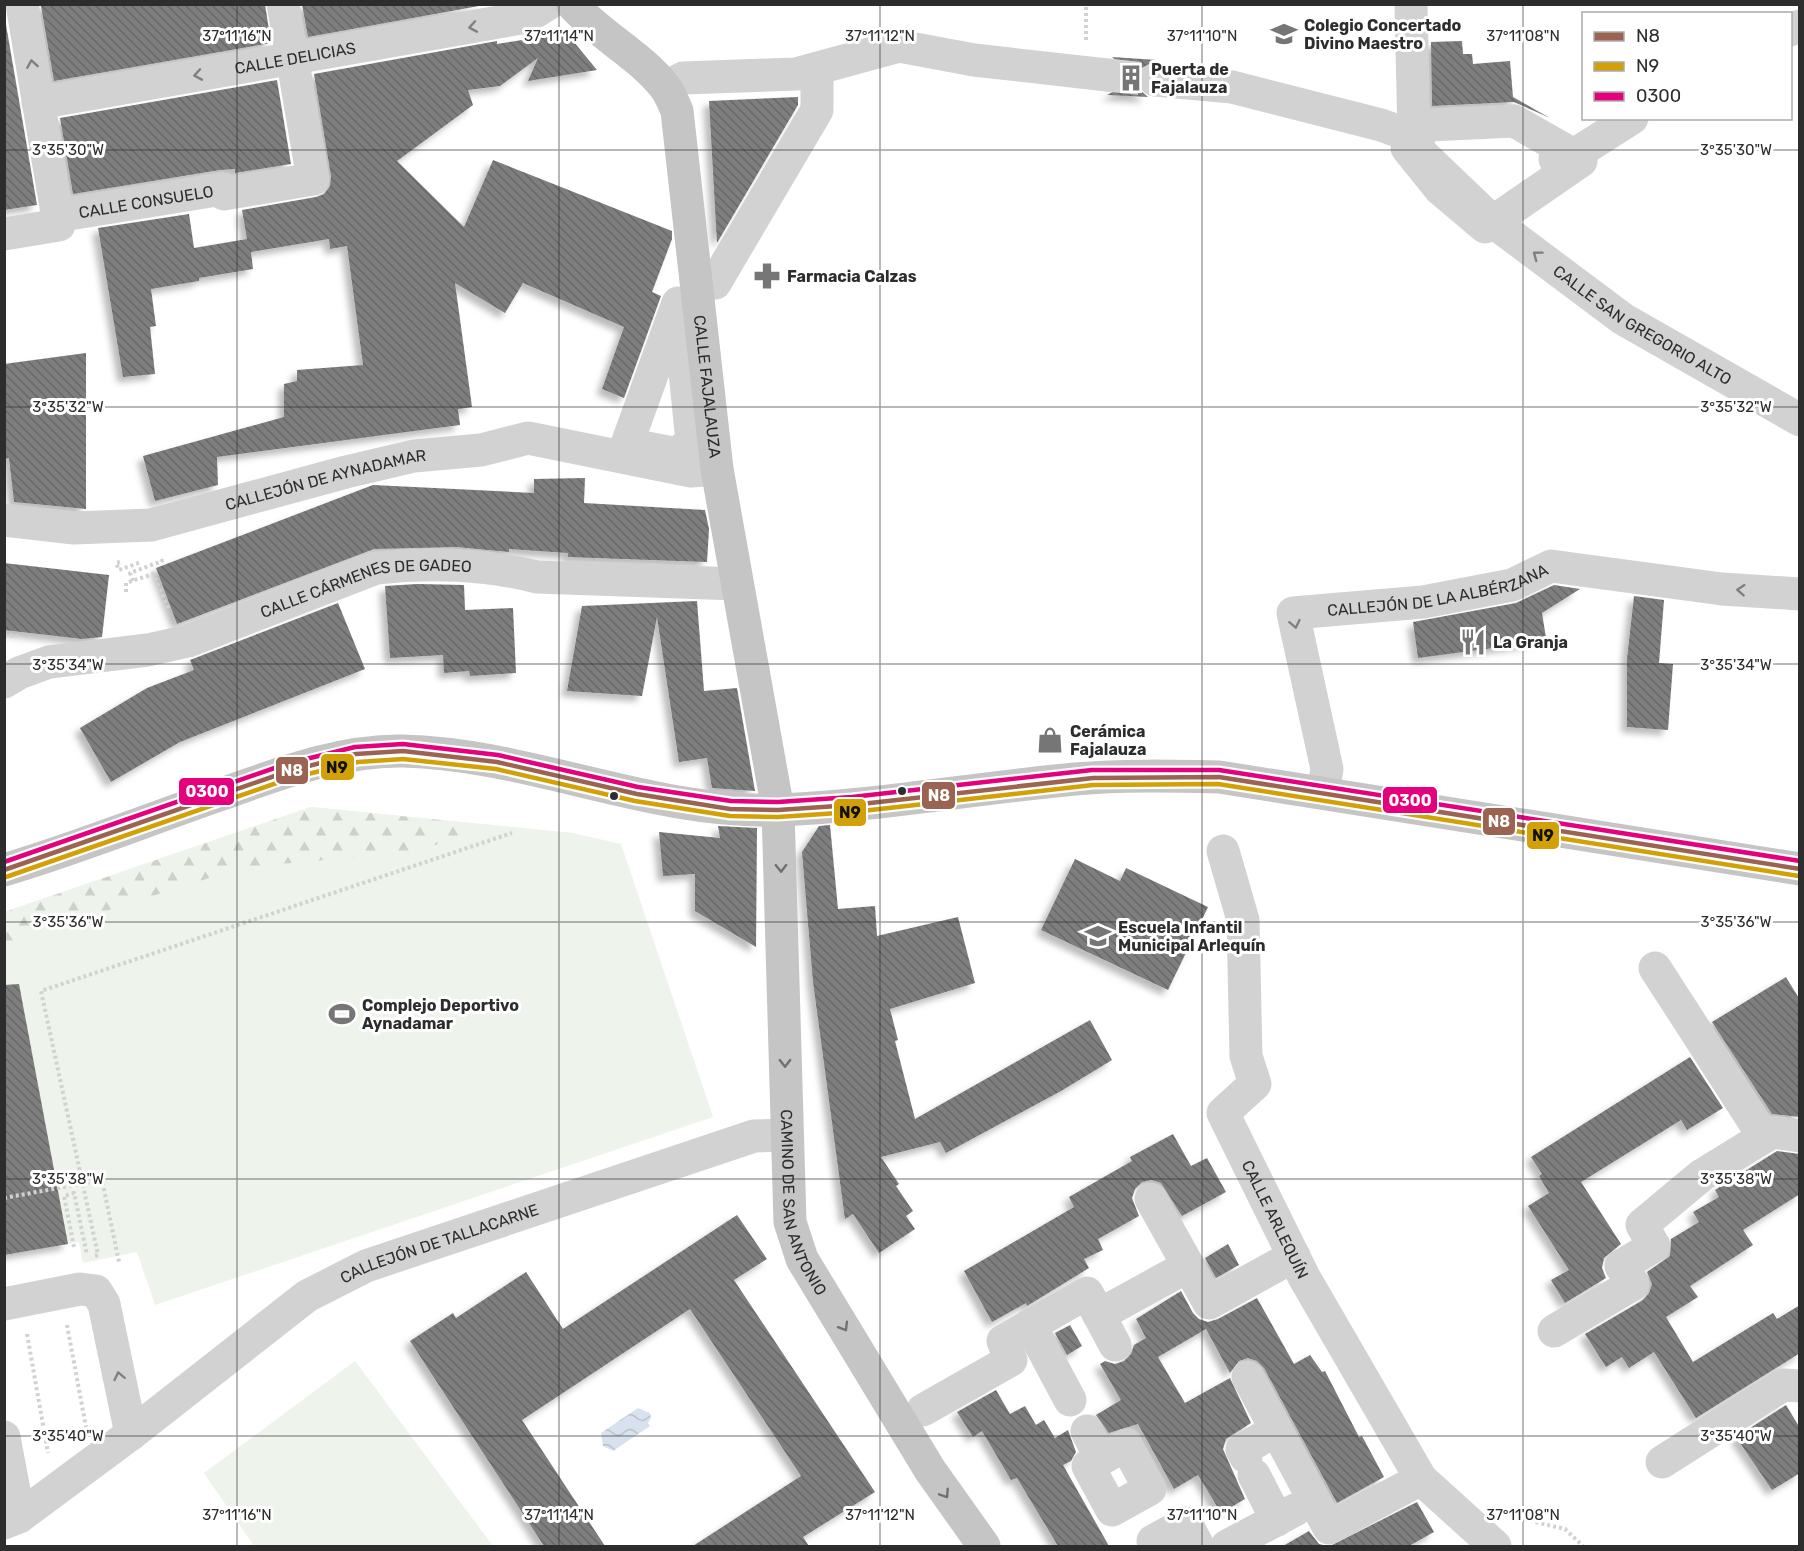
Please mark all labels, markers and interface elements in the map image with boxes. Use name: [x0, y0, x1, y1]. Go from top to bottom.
legend: [1582, 12, 1792, 120]
place label: Colegio Concertado Divino Maestro: [1304, 16, 1462, 53]
school or university icon: Colegio Concertado Divino Maestro: [1269, 19, 1299, 49]
one-way arrow: [469, 20, 479, 33]
text: N8: [1636, 25, 1660, 47]
text: 37°11'16"N: [202, 27, 272, 45]
text: 37°11'14"N: [524, 27, 594, 45]
text: 37°11'12"N: [845, 27, 915, 45]
text: 37°11'10"N: [1167, 27, 1237, 45]
text: 37°11'08"N: [1486, 27, 1560, 45]
street label: CALLE DELICIAS: [233, 38, 357, 78]
text: N9: [1636, 55, 1659, 77]
one-way arrow: [26, 59, 39, 69]
place label: Puerta de Fajalauza: [1151, 60, 1229, 97]
building icon: Puerta de Fajalauza: [1116, 63, 1146, 93]
one-way arrow: [194, 68, 204, 81]
text: 0300: [1636, 85, 1681, 107]
text: 3°35'30"W: [32, 141, 104, 159]
text: 3°35'30"W: [1700, 141, 1772, 159]
street label: CALLE CONSUELO: [77, 181, 215, 222]
one-way arrow: [1533, 251, 1544, 262]
pharmacy icon: Farmacia Calzas: [752, 261, 782, 291]
street label: CALLE SAN GREGORIO ALTO: [1550, 261, 1735, 389]
place label: Farmacia Calzas: [787, 267, 917, 286]
street label: CALLE FAJALAUZA: [690, 314, 725, 459]
text: 3°35'32"W: [32, 398, 104, 416]
text: 3°35'32"W: [1700, 398, 1772, 416]
street label: CALLEJÓN DE AYNADAMAR: [223, 445, 427, 514]
street label: CALLE CÁRMENES DE GADEO: [257, 555, 472, 622]
street label: CALLEJÓN DE LA ALBÉRZANA: [1326, 559, 1551, 620]
one-way arrow: [1737, 584, 1746, 597]
one-way arrow: [1288, 619, 1301, 629]
restaurant icon: La Granja: [1458, 627, 1488, 657]
place label: La Granja: [1493, 633, 1568, 652]
text: 3°35'34"W: [32, 656, 104, 674]
text: 3°35'34"W: [1700, 656, 1772, 674]
place label: Cerámica Fajalauza: [1070, 722, 1146, 759]
shop icon: Cerámica Fajalauza: [1035, 725, 1065, 755]
line badge: N9: [320, 753, 355, 781]
line badge: N8: [275, 756, 309, 785]
text: N9: [326, 758, 348, 777]
text: N8: [281, 761, 303, 780]
line badge: 0300: [178, 777, 235, 806]
line badge: N8: [921, 781, 956, 810]
text: 0300: [185, 782, 229, 801]
unlabelled marker: [896, 785, 908, 797]
text: N8: [928, 786, 950, 805]
line badge: 0300: [1382, 786, 1438, 814]
unlabelled marker: [608, 790, 620, 802]
text: 0300: [1388, 791, 1432, 810]
line badge: N9: [833, 798, 867, 827]
text: N9: [839, 803, 861, 822]
line badge: N8: [1482, 807, 1516, 836]
text: N8: [1488, 812, 1510, 831]
line badge: N9: [1526, 821, 1560, 850]
text: N9: [1532, 826, 1554, 845]
one-way arrow: [775, 864, 787, 873]
text: 3°35'36"W: [32, 913, 104, 931]
text: 3°35'36"W: [1700, 913, 1772, 931]
place label: Escuela Infantil Municipal Arlequín: [1118, 918, 1266, 955]
school or university icon: Escuela Infantil Municipal Arlequín: [1083, 921, 1113, 951]
place label: Complejo Deportivo Aynadamar: [362, 996, 519, 1033]
sports icon: Complejo Deportivo Aynadamar: [327, 999, 357, 1029]
one-way arrow: [779, 1059, 791, 1068]
street label: CAMINO DE SAN ANTONIO: [777, 1109, 831, 1299]
street label: CALLE ARLEQUÍN: [1238, 1157, 1313, 1282]
text: 3°35'38"W: [32, 1170, 104, 1188]
text: 3°35'38"W: [1700, 1170, 1772, 1188]
street label: CALLEJÓN DE TALLACARNE: [337, 1199, 541, 1287]
one-way arrow: [836, 1321, 848, 1331]
one-way arrow: [113, 1372, 126, 1382]
text: 3°35'40"W: [32, 1427, 104, 1445]
text: 3°35'40"W: [1700, 1427, 1772, 1445]
one-way arrow: [938, 1487, 949, 1498]
text: 37°11'16"N: [202, 1506, 272, 1524]
text: 37°11'14"N: [524, 1506, 594, 1524]
text: 37°11'12"N: [845, 1506, 915, 1524]
text: 37°11'10"N: [1167, 1506, 1237, 1524]
text: 37°11'08"N: [1486, 1506, 1560, 1524]

